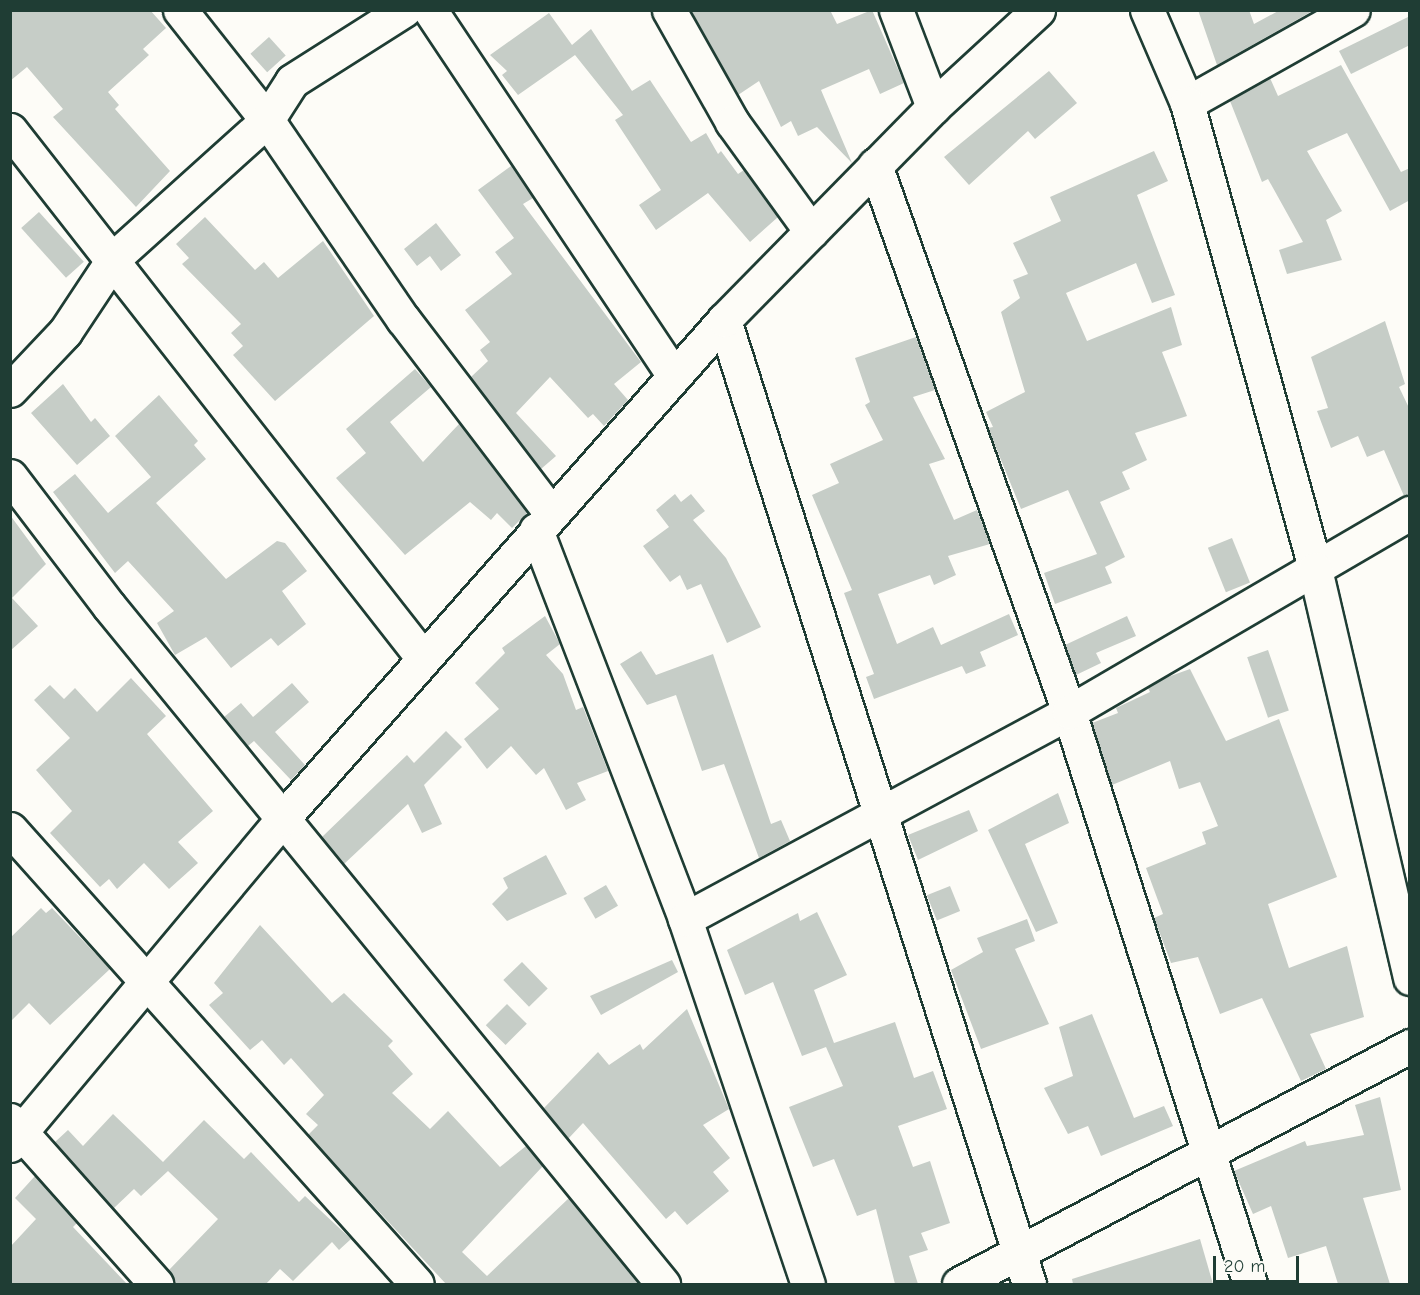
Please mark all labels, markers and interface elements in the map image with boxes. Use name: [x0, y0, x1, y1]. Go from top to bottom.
scale bar: [1216, 1244, 1302, 1282]
text: 20 m: [1224, 1256, 1265, 1277]

